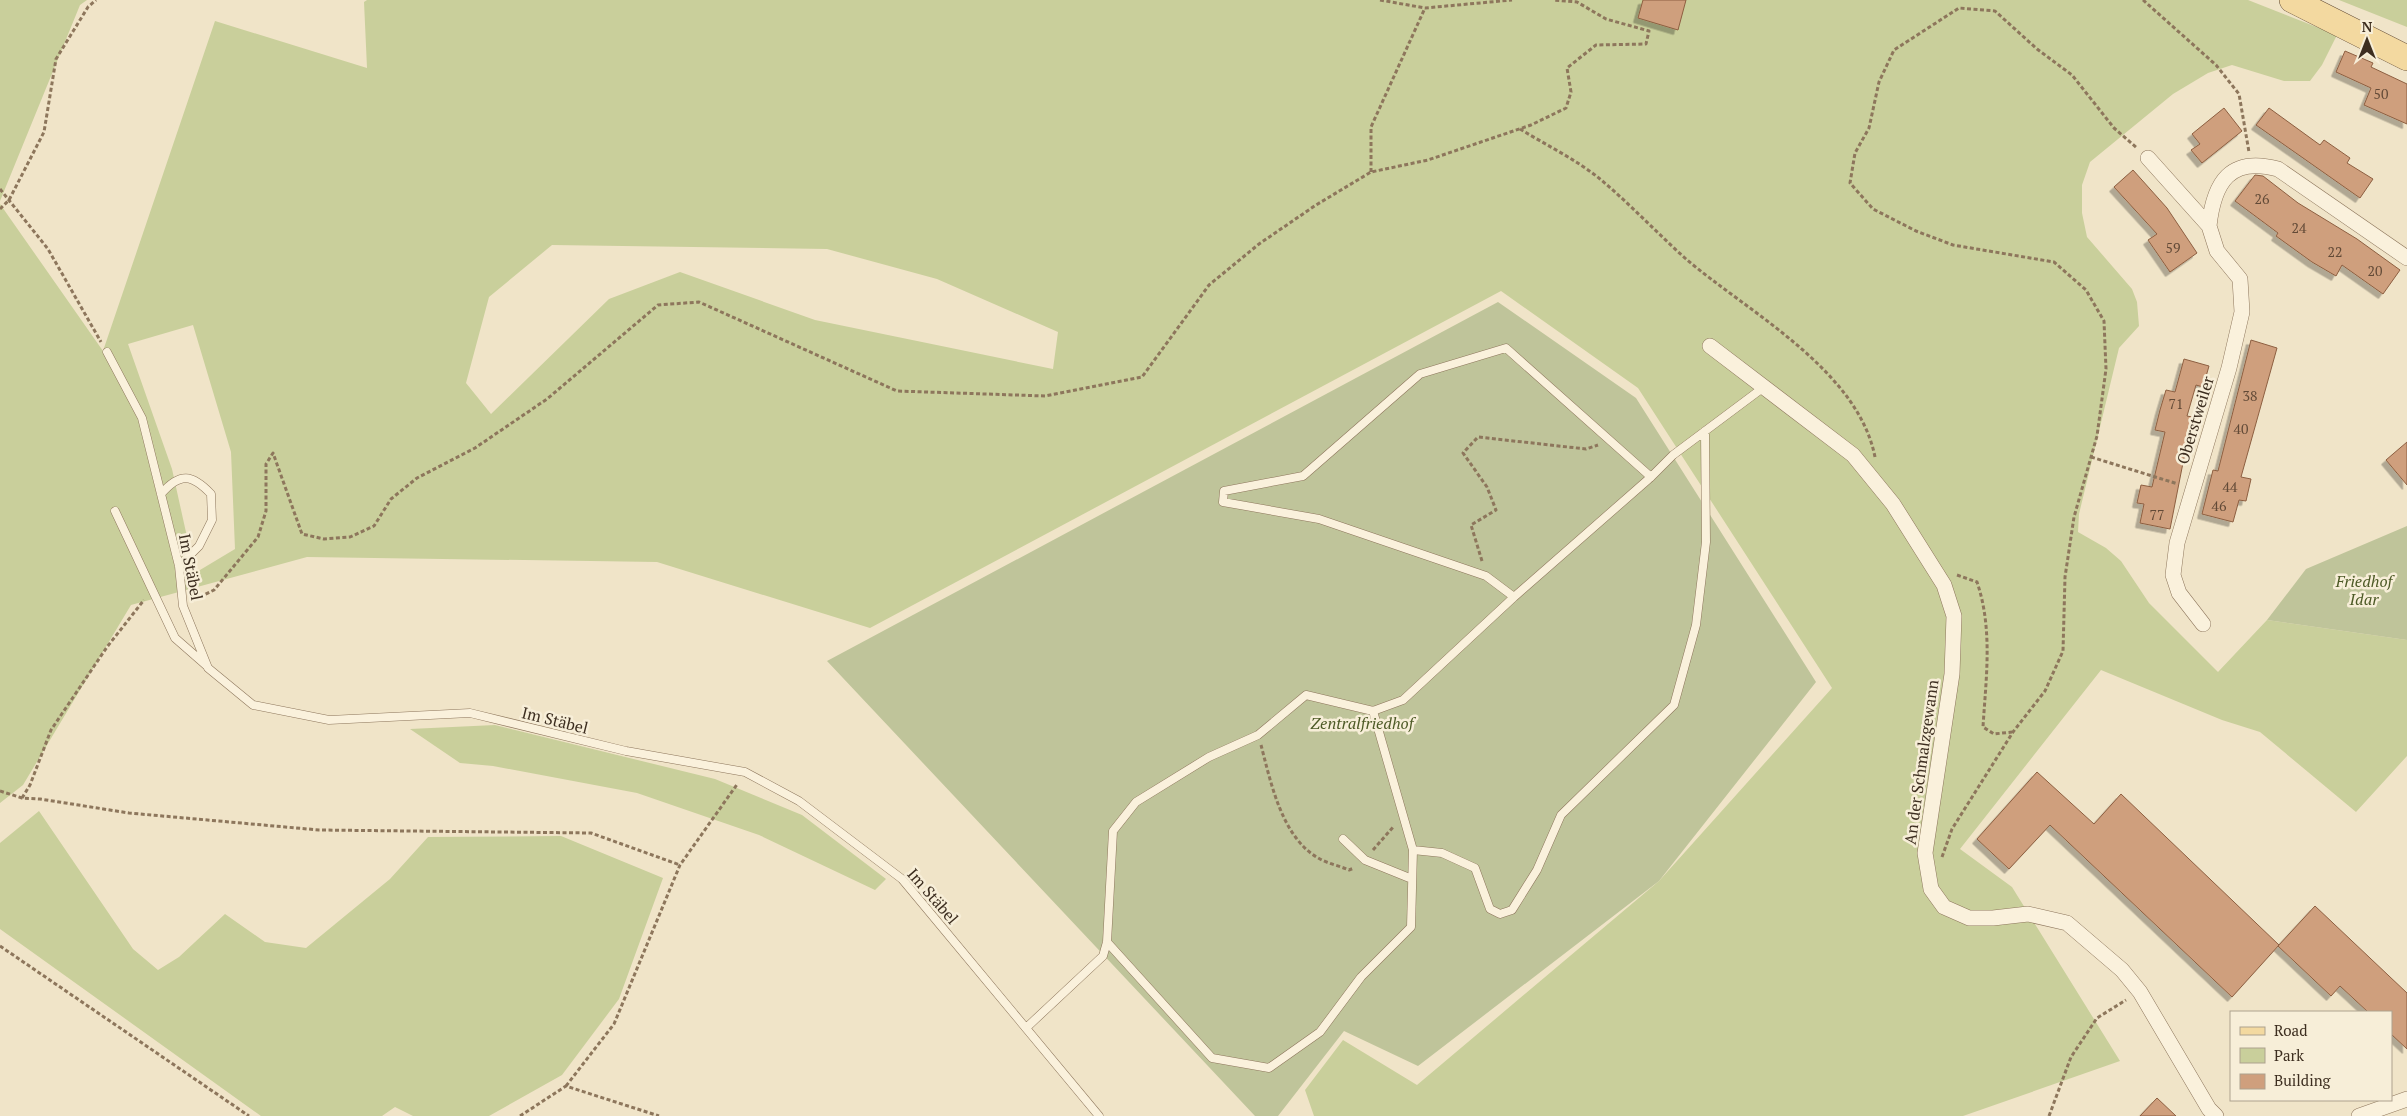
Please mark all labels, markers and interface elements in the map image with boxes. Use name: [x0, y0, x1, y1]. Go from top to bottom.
north arrow: [2342, 15, 2392, 65]
text: N: [2362, 17, 2373, 36]
house number: 50: [2374, 84, 2388, 103]
house number: 26: [2255, 189, 2270, 208]
house number: 24: [2292, 218, 2307, 237]
house number: 59: [2166, 238, 2180, 257]
house number: 22: [2328, 242, 2342, 261]
house number: 20: [2368, 261, 2382, 280]
street label: Oberstweiler: [2171, 372, 2219, 467]
house number: 38: [2243, 386, 2257, 405]
house number: 71: [2169, 394, 2183, 413]
house number: 40: [2234, 419, 2248, 438]
house number: 44: [2223, 477, 2238, 496]
house number: 46: [2212, 496, 2227, 515]
house number: 77: [2150, 505, 2164, 524]
street label: Im Stäbel: [174, 532, 208, 602]
park label: Friedhof Idar: [2335, 570, 2396, 610]
street label: An der Schmalzgewann: [1899, 678, 1944, 846]
street label: Im Stäbel: [520, 701, 591, 739]
park label: Zentralfriedhof: [1310, 712, 1417, 734]
street label: Im Stäbel: [903, 863, 964, 929]
legend: [2230, 1011, 2392, 1101]
text: Road: [2274, 1020, 2307, 1040]
text: Park: [2274, 1045, 2304, 1065]
text: Building: [2274, 1070, 2332, 1090]

